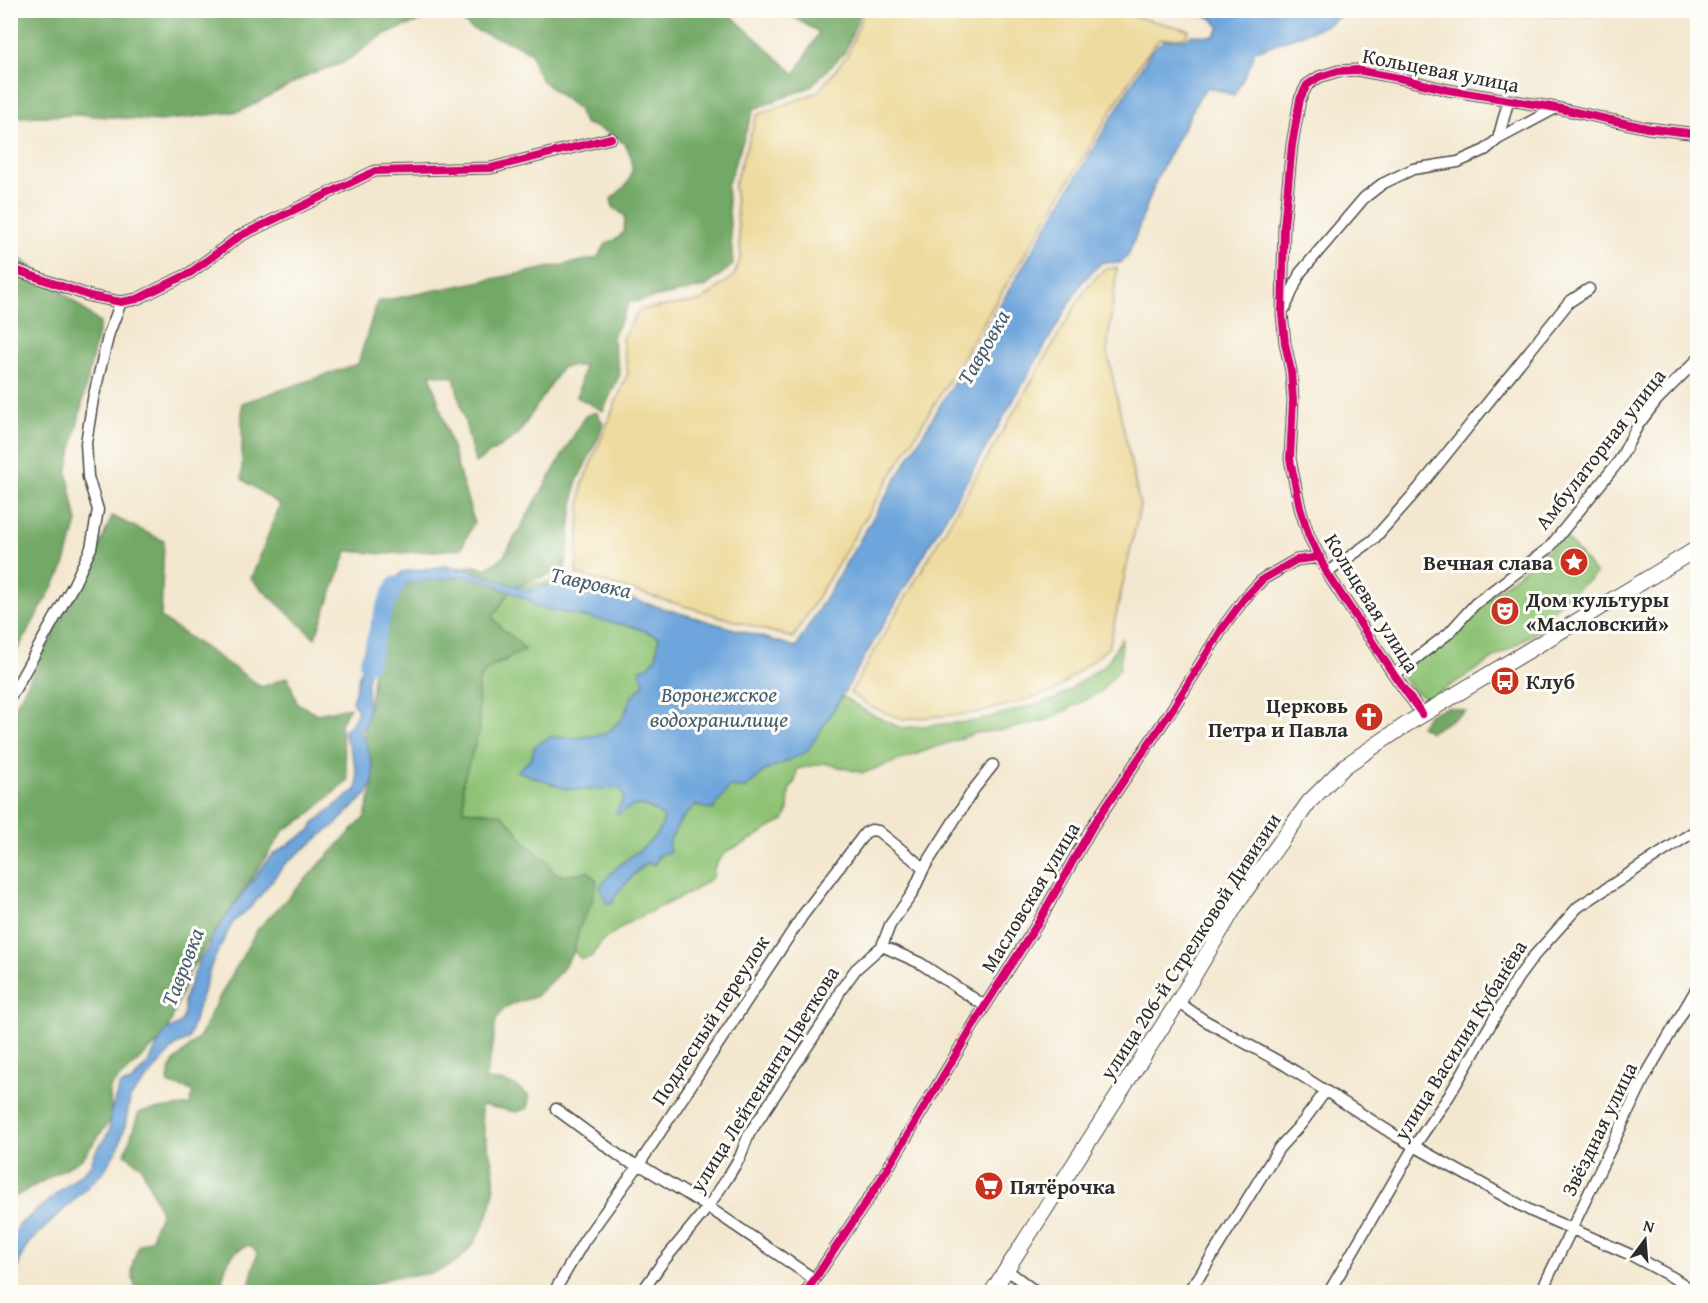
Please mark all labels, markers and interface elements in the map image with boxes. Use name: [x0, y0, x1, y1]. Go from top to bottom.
street label: Кольцевая улица: [1360, 40, 1522, 100]
water label: Тавровка: [949, 304, 1017, 390]
street label: Амбулаторная улица: [1527, 362, 1673, 536]
street label: Кольцевая улица: [1317, 527, 1427, 679]
place icon: Вечная слава: [1558, 546, 1590, 578]
place label: Вечная слава: [1423, 547, 1553, 578]
water label: Тавровка: [548, 558, 634, 606]
place label: Дом культуры «Масловский»: [1525, 584, 1669, 639]
theatre icon: Дом культуры «Масловский»: [1489, 595, 1521, 627]
bus stop icon: Клуб: [1489, 665, 1521, 697]
place label: Клуб: [1526, 666, 1575, 697]
water label: Воронежское водохранилище: [650, 678, 788, 735]
place label: Церковь Петра и Павла: [1208, 690, 1348, 745]
church icon: Церковь Петра и Павла: [1353, 701, 1385, 733]
street label: улица 206-й Стрелковой Дивизии: [1091, 806, 1288, 1086]
street label: Масловская улица: [973, 816, 1087, 978]
water label: Тавровка: [152, 923, 212, 1011]
street label: Подлесный переулок: [643, 929, 777, 1111]
street label: улица Василия Кубанёва: [1385, 934, 1534, 1147]
street label: улица Лейтенанта Цветкова: [681, 960, 847, 1199]
street label: Звёздная улица: [1553, 1057, 1645, 1201]
supermarket icon: Пятёрочка: [973, 1170, 1005, 1202]
place label: Пятёрочка: [1010, 1171, 1116, 1202]
north arrow: [1615, 1210, 1675, 1270]
text: N: [1641, 1213, 1658, 1239]

